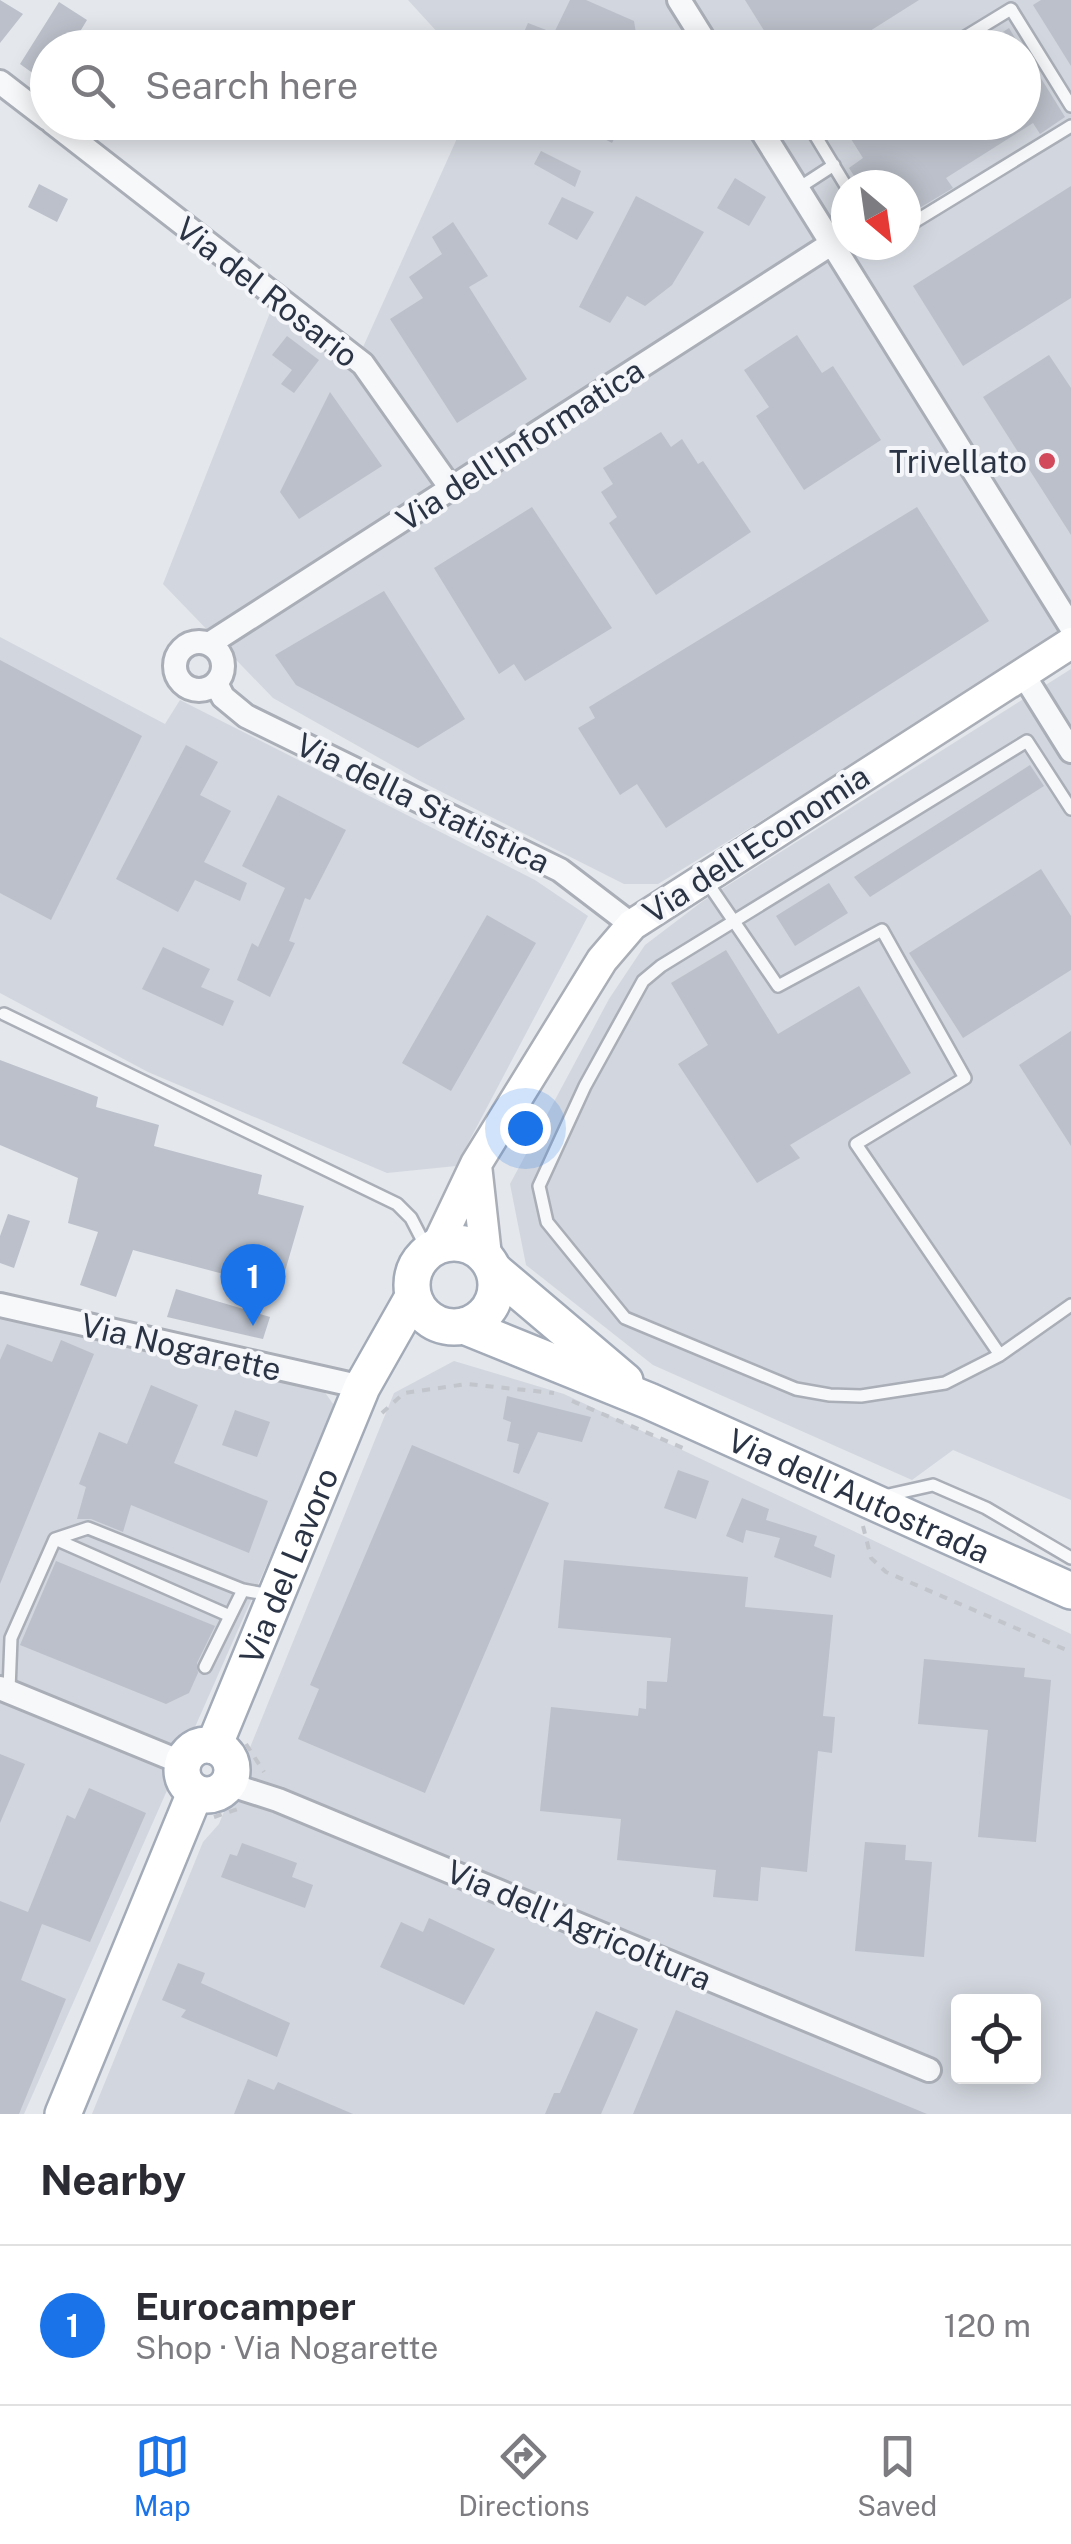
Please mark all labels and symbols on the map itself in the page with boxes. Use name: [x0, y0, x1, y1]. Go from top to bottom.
north arrow: [831, 170, 921, 260]
street label: Via del Rosario: [169, 209, 365, 375]
street label: Via dell'Informatica: [390, 351, 650, 539]
place label: Trivellato: [889, 443, 1027, 480]
marker: Trivellato: [1036, 450, 1058, 472]
street label: Via della Statistica: [290, 726, 556, 880]
street label: Via dell'Economia: [636, 757, 876, 931]
your location: [500, 1103, 551, 1154]
pin: 1: [220, 1244, 286, 1326]
street label: Via Nogarette: [77, 1306, 285, 1388]
street label: Via dell'Autostrada: [722, 1421, 996, 1571]
street label: Via del Lavoro: [231, 1462, 345, 1669]
street label: Via dell'Agricoltura: [441, 1852, 717, 1998]

